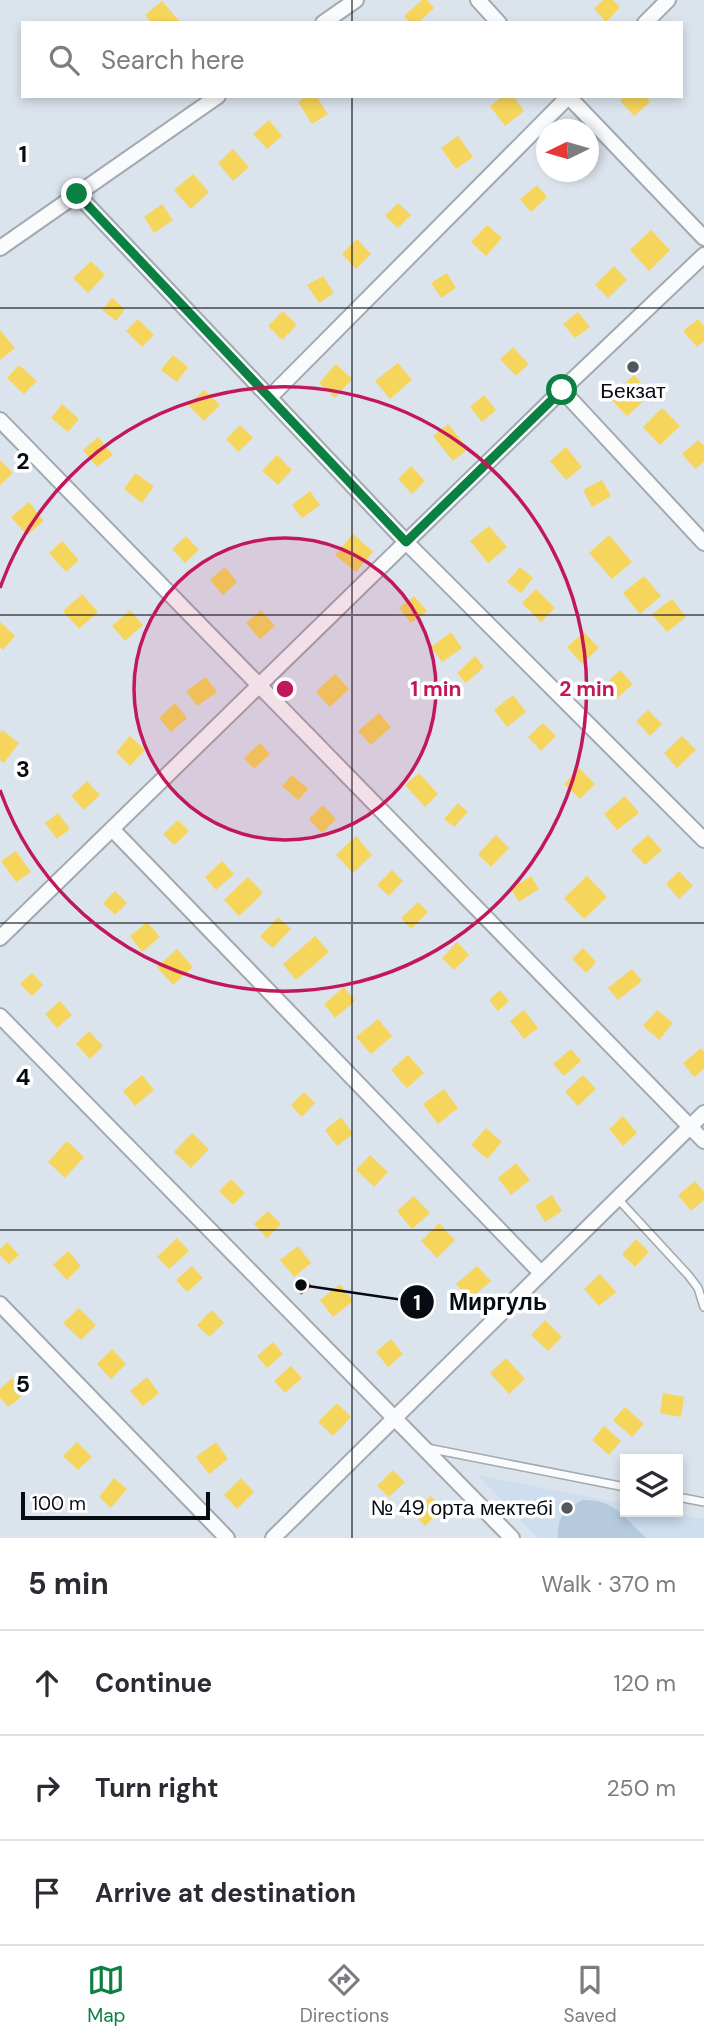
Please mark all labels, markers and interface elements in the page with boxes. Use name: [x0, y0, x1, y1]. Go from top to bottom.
search box: [21, 21, 683, 98]
icon: search: [45, 41, 83, 79]
text: Search here: [101, 43, 244, 77]
north arrow: [536, 119, 599, 182]
text: 1: [19, 139, 27, 169]
route end: [61, 178, 92, 209]
marker: Бекзат: [625, 359, 641, 375]
route start: [546, 374, 577, 405]
place label: Бекзат: [600, 377, 666, 405]
text: 2: [16, 446, 30, 476]
text: 1 min: [410, 675, 462, 703]
text: 2 min: [559, 675, 615, 703]
centre of rings: [273, 677, 297, 701]
text: 3: [16, 754, 30, 784]
text: 4: [16, 1062, 31, 1092]
callout: Миргуль: [400, 1280, 561, 1324]
text: Миргуль: [449, 1287, 547, 1317]
text: 1: [413, 1289, 421, 1317]
text: 5: [16, 1369, 30, 1399]
map controls: [620, 1454, 683, 1517]
button: layers: [620, 1454, 683, 1517]
scale bar: [21, 1489, 210, 1521]
text: 100 m: [32, 1491, 86, 1516]
place label: № 49 орта мектебі: [371, 1494, 553, 1522]
marker: № 49 орта мектебі: [559, 1500, 575, 1516]
text: 5 min: [28, 1564, 109, 1603]
text: Walk · 370 m: [541, 1569, 676, 1599]
icon: ahead: [28, 1664, 66, 1702]
text: Continue: [95, 1666, 212, 1700]
text: 120 m: [613, 1668, 676, 1698]
icon: right: [28, 1769, 66, 1807]
text: Turn right: [95, 1771, 219, 1805]
text: 250 m: [606, 1773, 676, 1803]
icon: arrive: [28, 1874, 66, 1912]
text: Arrive at destination: [95, 1876, 356, 1910]
tab: Map: [87, 1961, 125, 2028]
tab: Directions: [300, 1961, 389, 2028]
tab: Saved: [564, 1961, 617, 2028]

